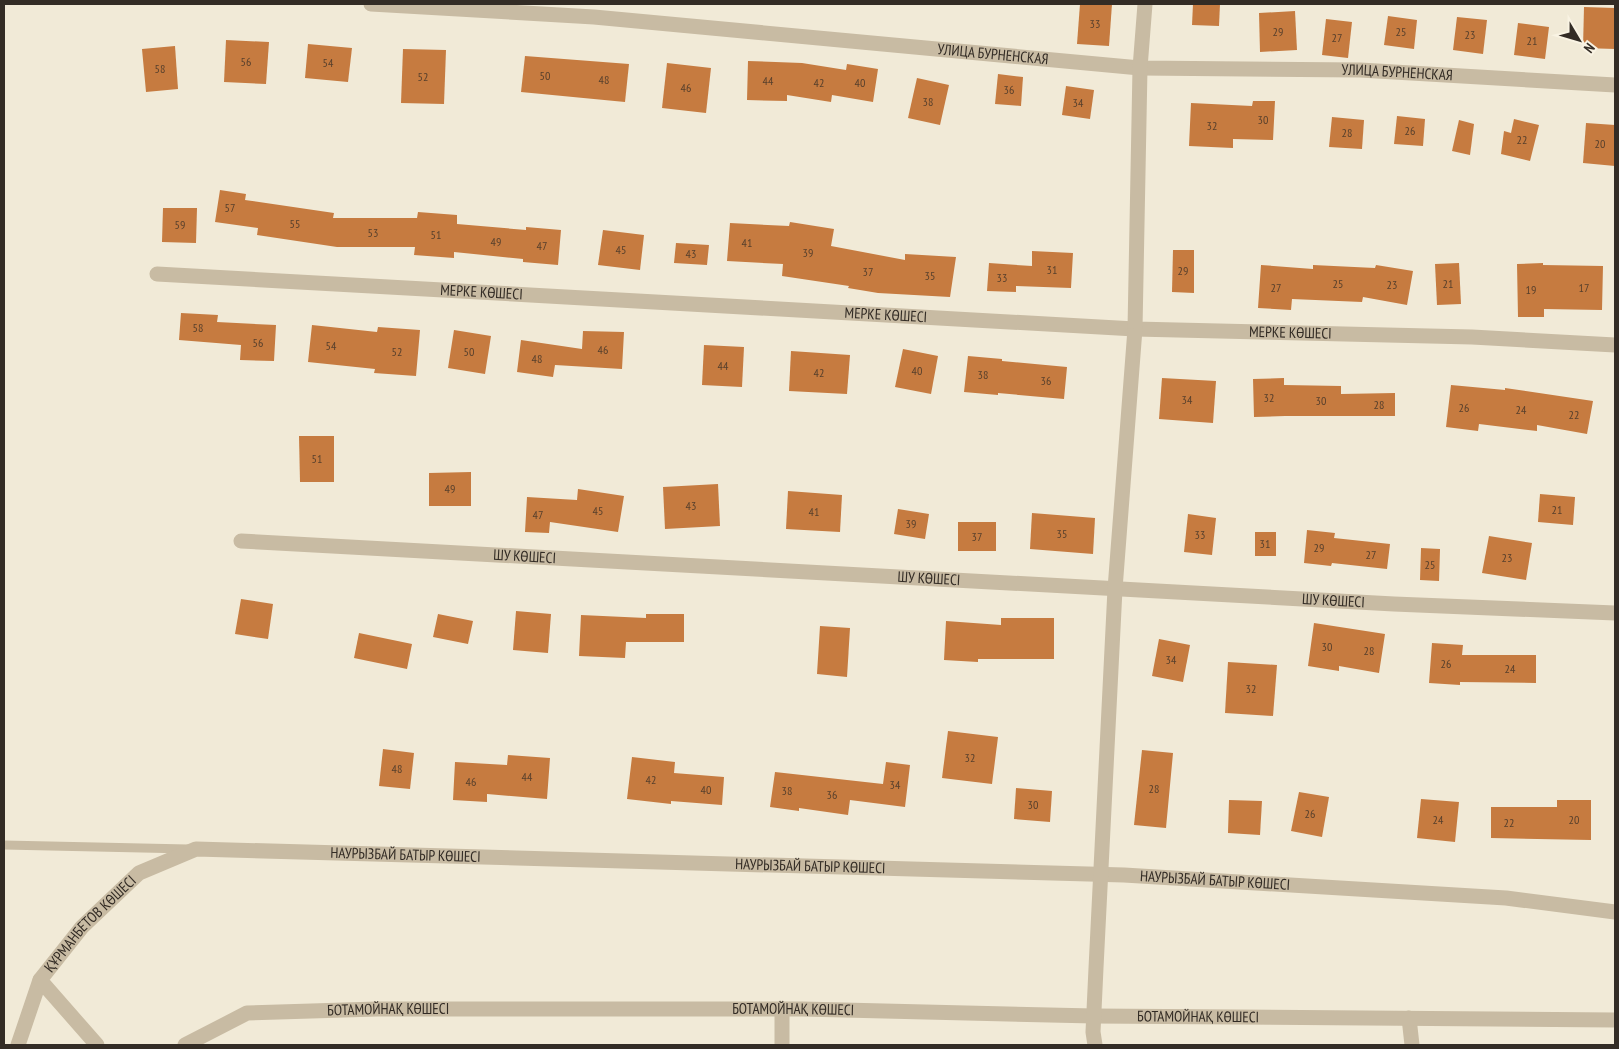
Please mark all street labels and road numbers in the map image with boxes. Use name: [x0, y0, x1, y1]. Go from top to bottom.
street label: УЛИЦА БУРНЕНСКАЯ: [937, 39, 1049, 68]
street label: УЛИЦА БУРНЕНСКАЯ: [1341, 60, 1453, 84]
street label: МЕРКЕ КӨШЕСІ: [440, 280, 523, 304]
street label: МЕРКЕ КӨШЕСІ: [844, 303, 928, 326]
street label: МЕРКЕ КӨШЕСІ: [1249, 322, 1332, 343]
street label: ШУ КӨШЕСІ: [493, 545, 556, 567]
street label: ШУ КӨШЕСІ: [897, 567, 961, 589]
street label: ШУ КӨШЕСІ: [1302, 589, 1365, 611]
street label: НАУРЫЗБАЙ БАТЫР КӨШЕСІ: [330, 843, 481, 866]
street label: НАУРЫЗБАЙ БАТЫР КӨШЕСІ: [735, 854, 886, 877]
street label: НАУРЫЗБАЙ БАТЫР КӨШЕСІ: [1139, 866, 1291, 894]
street label: ҚҰРМАНБЕТОВ КӨШЕСІ: [40, 871, 140, 976]
street label: БОТАМОЙНАҚ КӨШЕСІ: [327, 999, 449, 1020]
street label: БОТАМОЙНАҚ КӨШЕСІ: [732, 999, 854, 1019]
street label: БОТАМОЙНАҚ КӨШЕСІ: [1137, 1006, 1259, 1026]

